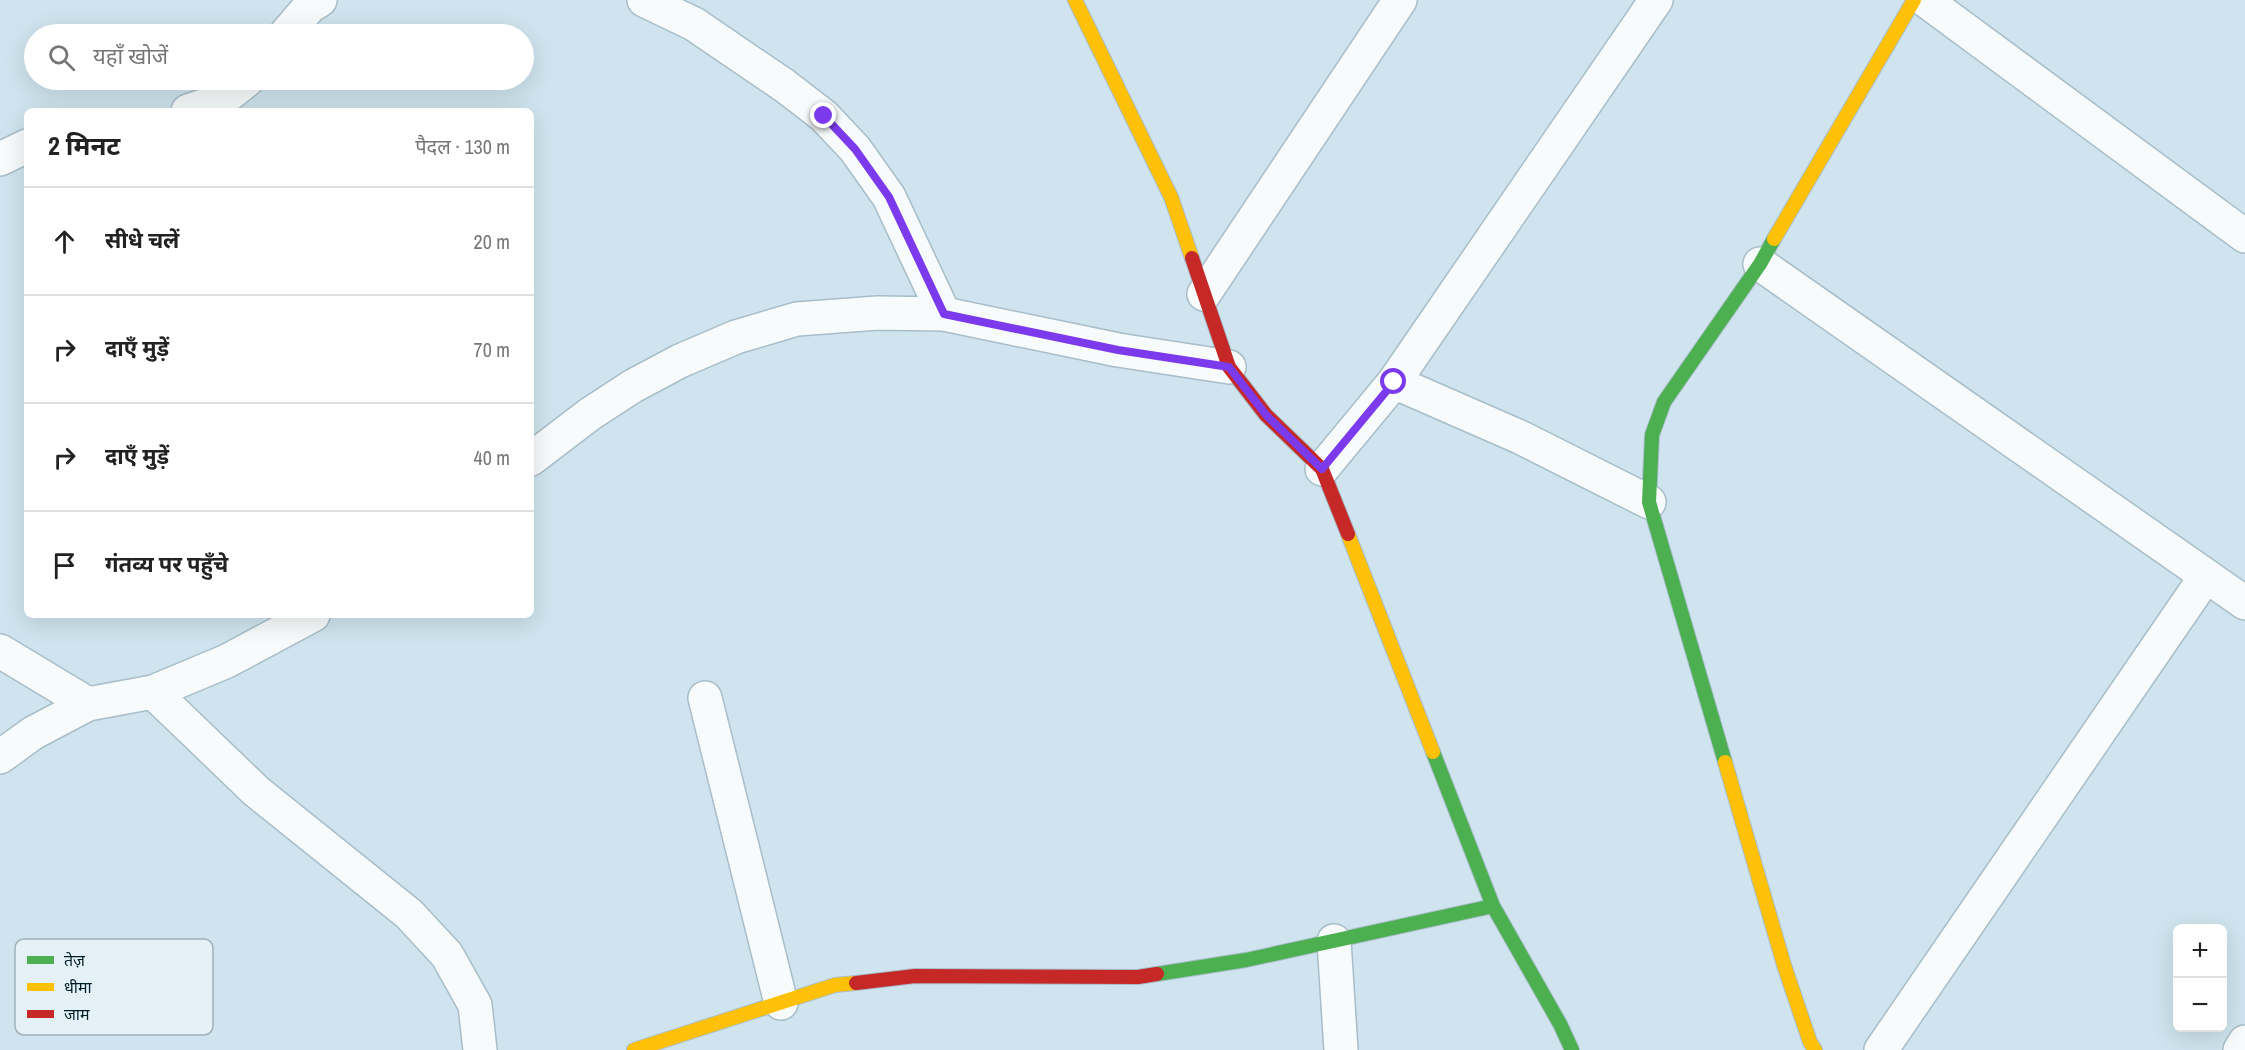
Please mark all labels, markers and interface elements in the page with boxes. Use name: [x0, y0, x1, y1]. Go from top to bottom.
search box: [24, 24, 534, 90]
icon: search: [45, 41, 78, 74]
text: यहाँ खोजें: [93, 41, 168, 71]
route end: [810, 102, 836, 128]
text: 2 मिनट: [48, 128, 120, 163]
text: पैदल · 130 m: [415, 133, 510, 160]
icon: ahead: [48, 225, 81, 258]
text: सीधे चलें: [105, 225, 179, 255]
text: 20 m: [474, 228, 510, 255]
icon: right: [48, 333, 81, 366]
text: दाएँ मुड़ें: [105, 333, 169, 363]
text: 70 m: [474, 336, 510, 363]
route start: [1380, 368, 1406, 394]
icon: right: [48, 441, 81, 474]
text: दाएँ मुड़ें: [105, 441, 169, 471]
text: 40 m: [474, 444, 510, 471]
icon: arrive: [48, 549, 81, 582]
text: गंतव्य पर पहुँचे: [105, 549, 228, 579]
map controls: [2173, 924, 2227, 1032]
button: +: [2173, 924, 2227, 978]
legend: [15, 939, 213, 1035]
text: तेज़: [64, 949, 86, 971]
text: धीमा: [64, 976, 93, 998]
button: −: [2173, 978, 2227, 1032]
text: जाम: [64, 1003, 90, 1025]

